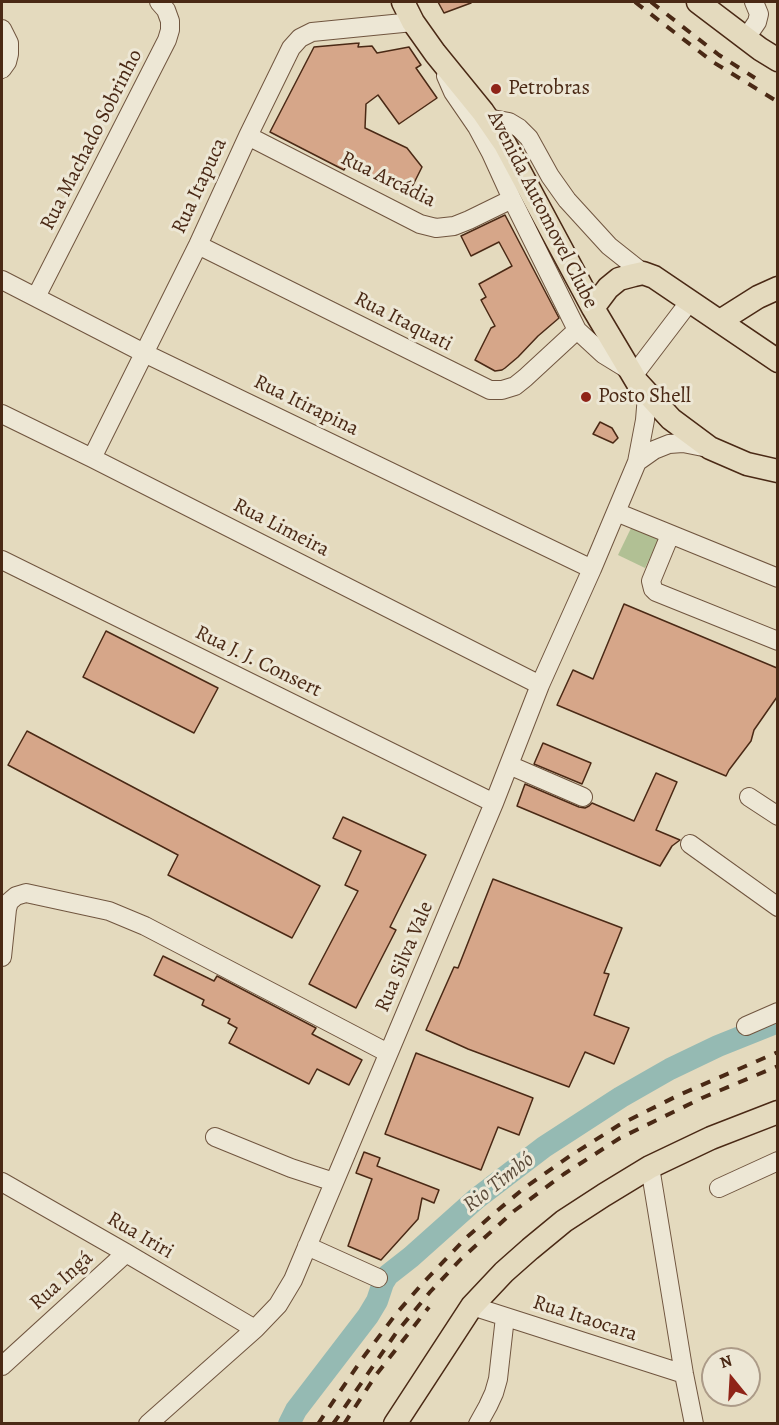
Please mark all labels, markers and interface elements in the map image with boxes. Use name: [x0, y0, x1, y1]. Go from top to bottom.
street label: Rua Machado Sobrinho: [35, 45, 149, 235]
place label: Petrobras: [508, 76, 590, 102]
marker: Petrobras: [489, 82, 503, 96]
street label: Avenida Automovel Clube: [481, 107, 603, 313]
street label: Rua Itapuca: [167, 134, 233, 238]
street label: Rua Arcádia: [336, 146, 440, 214]
street label: Rua Itaquati: [350, 287, 456, 357]
street label: Rua Itirapina: [249, 370, 363, 442]
place label: Posto Shell: [598, 384, 691, 410]
marker: Posto Shell: [579, 390, 593, 404]
street label: Rua Limeira: [229, 493, 333, 563]
street label: Rua J. J. Consert: [191, 621, 325, 703]
street label: Rua Silva Vale: [370, 898, 440, 1016]
water label: Rio Timbó: [458, 1147, 540, 1219]
street label: Rua Iriri: [102, 1207, 178, 1265]
street label: Rua Ingá: [25, 1246, 99, 1316]
street label: Rua Itaocara: [530, 1290, 640, 1348]
north arrow: [701, 1347, 761, 1407]
text: N: [717, 1350, 735, 1374]

